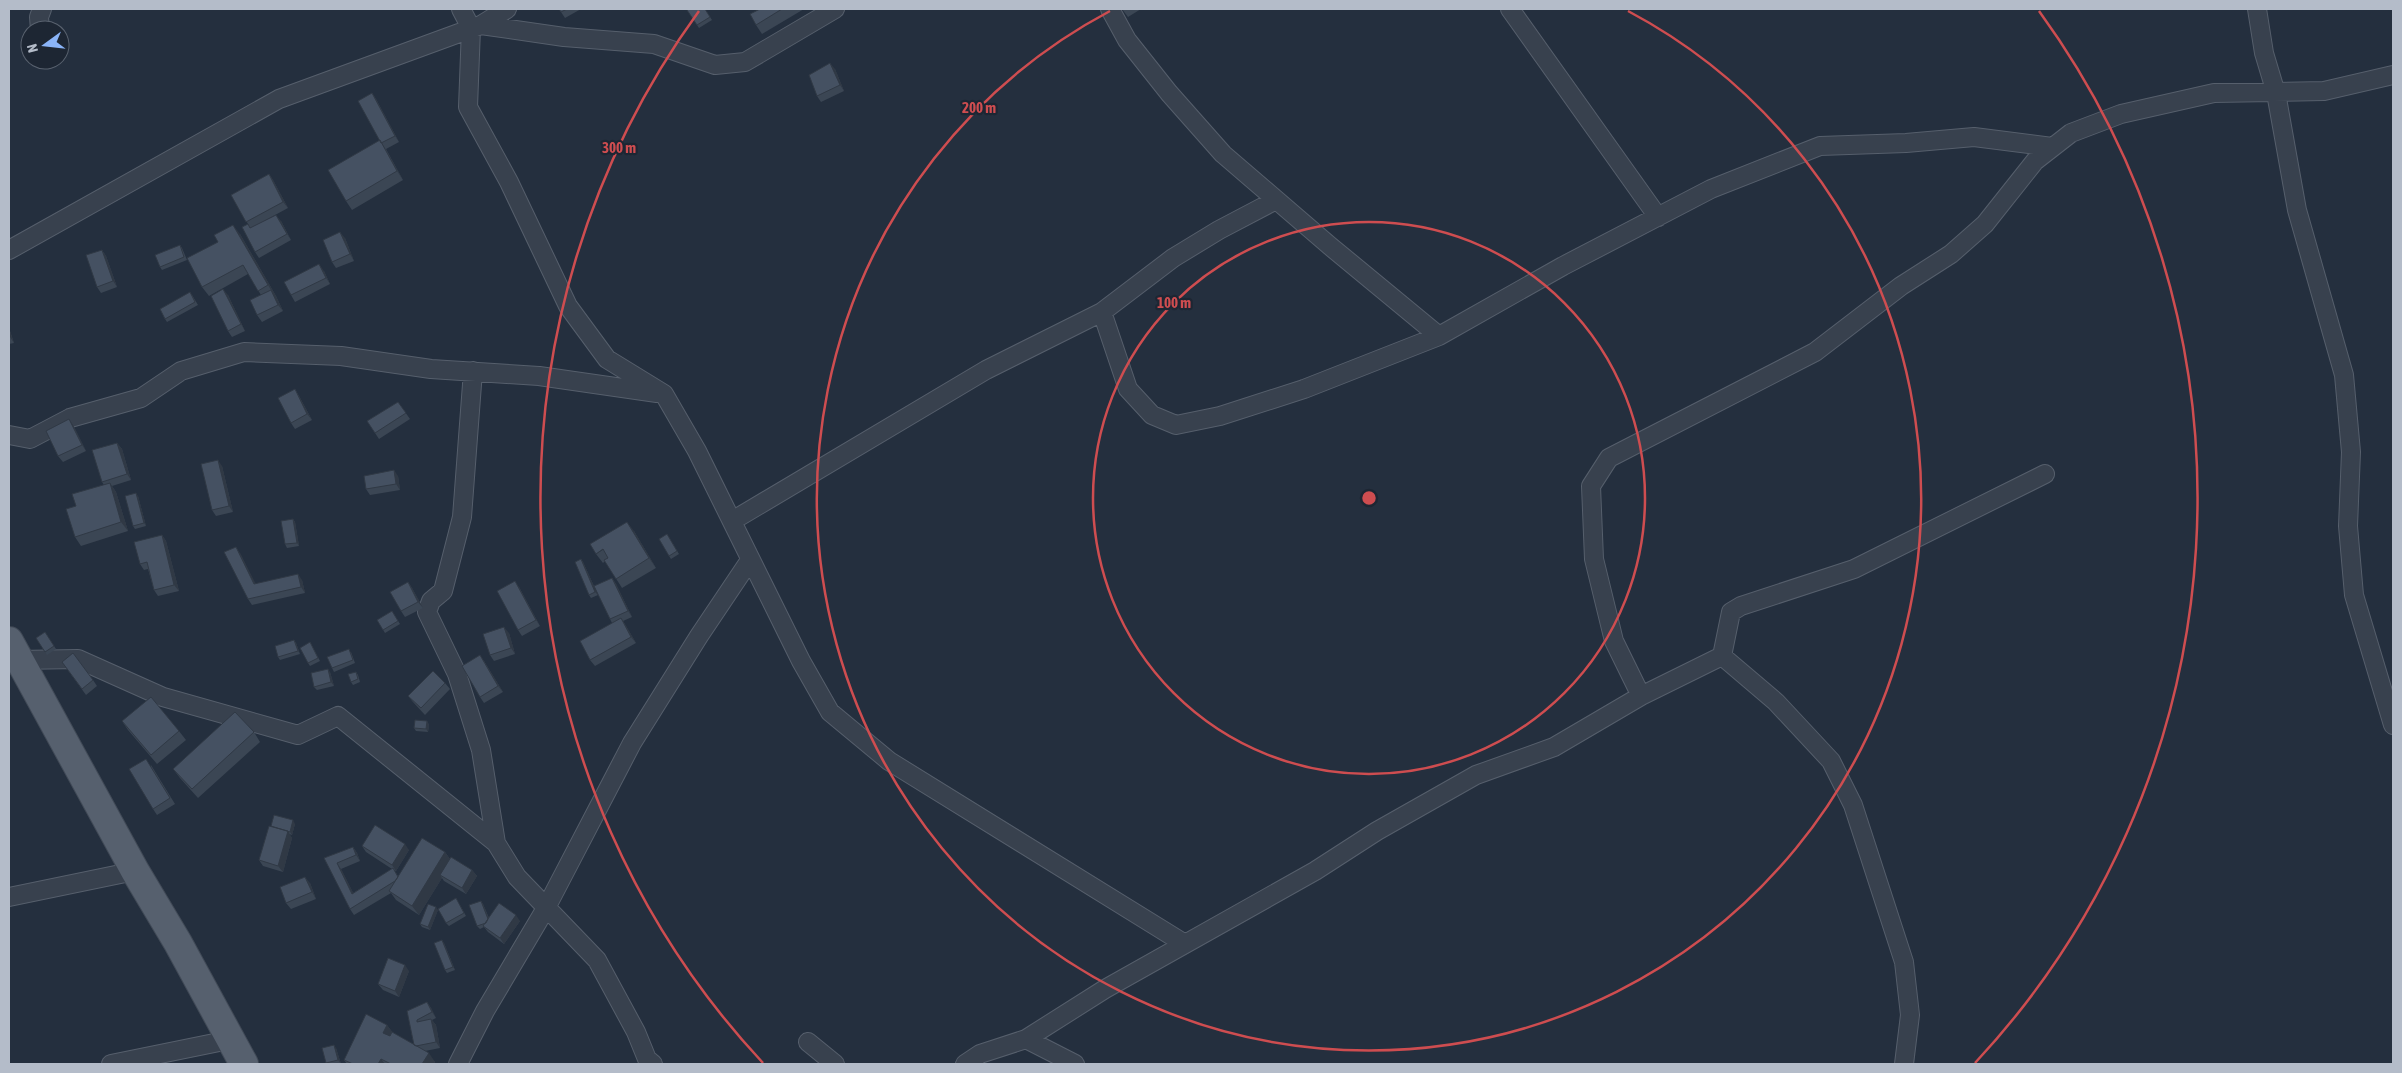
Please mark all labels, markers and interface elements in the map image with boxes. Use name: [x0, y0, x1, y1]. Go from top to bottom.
north arrow: [20, 20, 70, 70]
text: N: [24, 42, 41, 54]
text: 200 m: [962, 99, 996, 116]
text: 300 m: [602, 139, 636, 156]
text: 100 m: [1157, 294, 1191, 311]
centre of rings: [1360, 489, 1378, 507]

